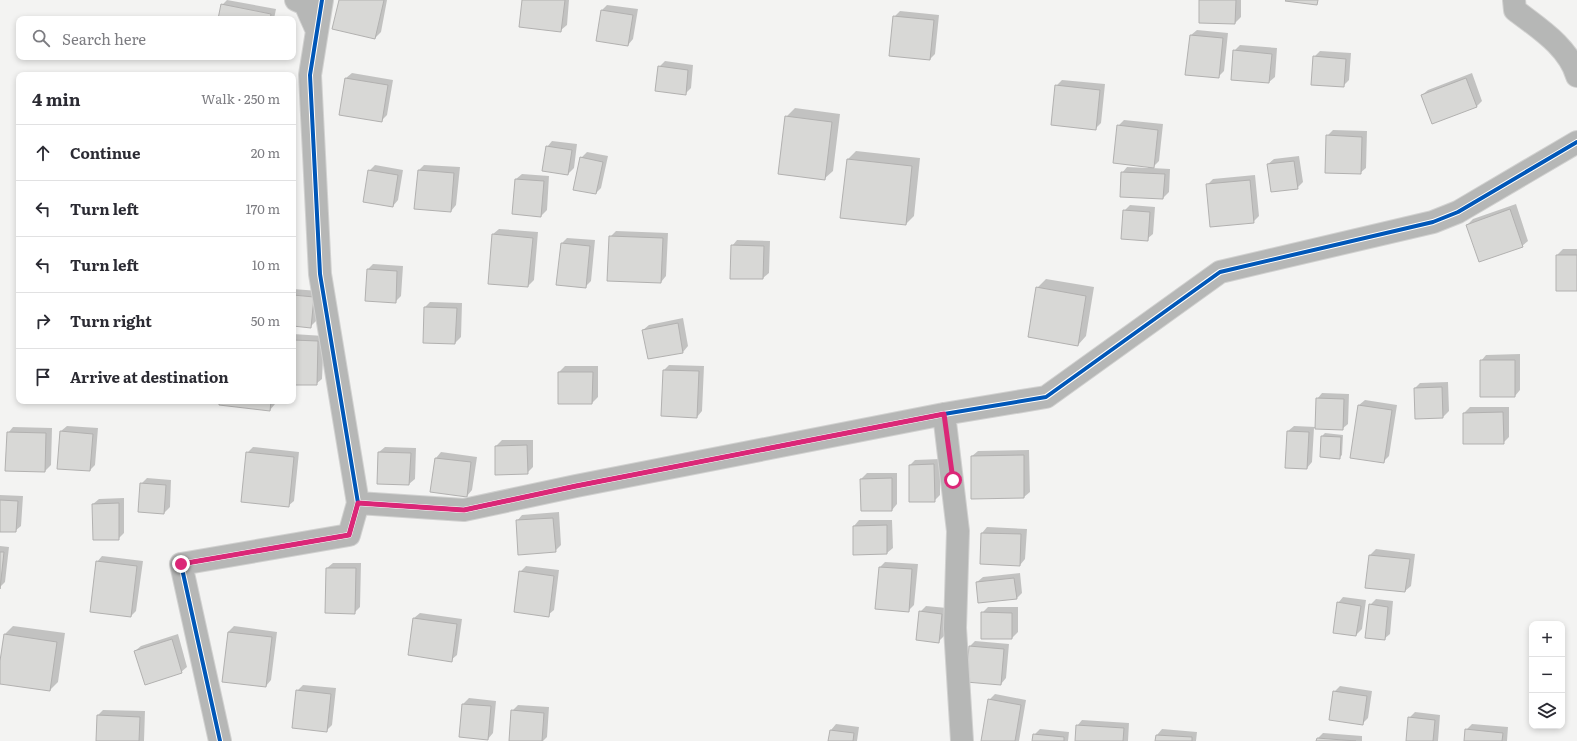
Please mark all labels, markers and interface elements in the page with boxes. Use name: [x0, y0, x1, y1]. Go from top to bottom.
search box: [16, 16, 296, 60]
icon: search: [30, 27, 52, 49]
text: Search here: [62, 27, 146, 50]
text: 4 min: [32, 86, 81, 111]
text: Walk · 250 m: [201, 89, 280, 108]
text: Continue: [70, 141, 140, 164]
icon: ahead: [32, 142, 54, 164]
text: 20 m: [251, 143, 280, 162]
text: Turn left: [70, 197, 139, 220]
icon: left: [32, 198, 54, 220]
text: 170 m: [246, 199, 280, 218]
text: Turn left: [70, 253, 139, 276]
icon: left: [32, 254, 54, 276]
text: 10 m: [252, 255, 280, 274]
text: Turn right: [70, 309, 152, 332]
icon: right: [32, 310, 54, 332]
text: 50 m: [251, 311, 280, 330]
text: Arrive at destination: [70, 365, 229, 388]
icon: arrive: [32, 366, 54, 388]
route start: [944, 471, 962, 489]
route end: [172, 555, 190, 573]
map controls: [1529, 621, 1565, 729]
button: +: [1529, 621, 1565, 657]
button: −: [1529, 657, 1565, 693]
button: layers: [1529, 693, 1565, 729]

